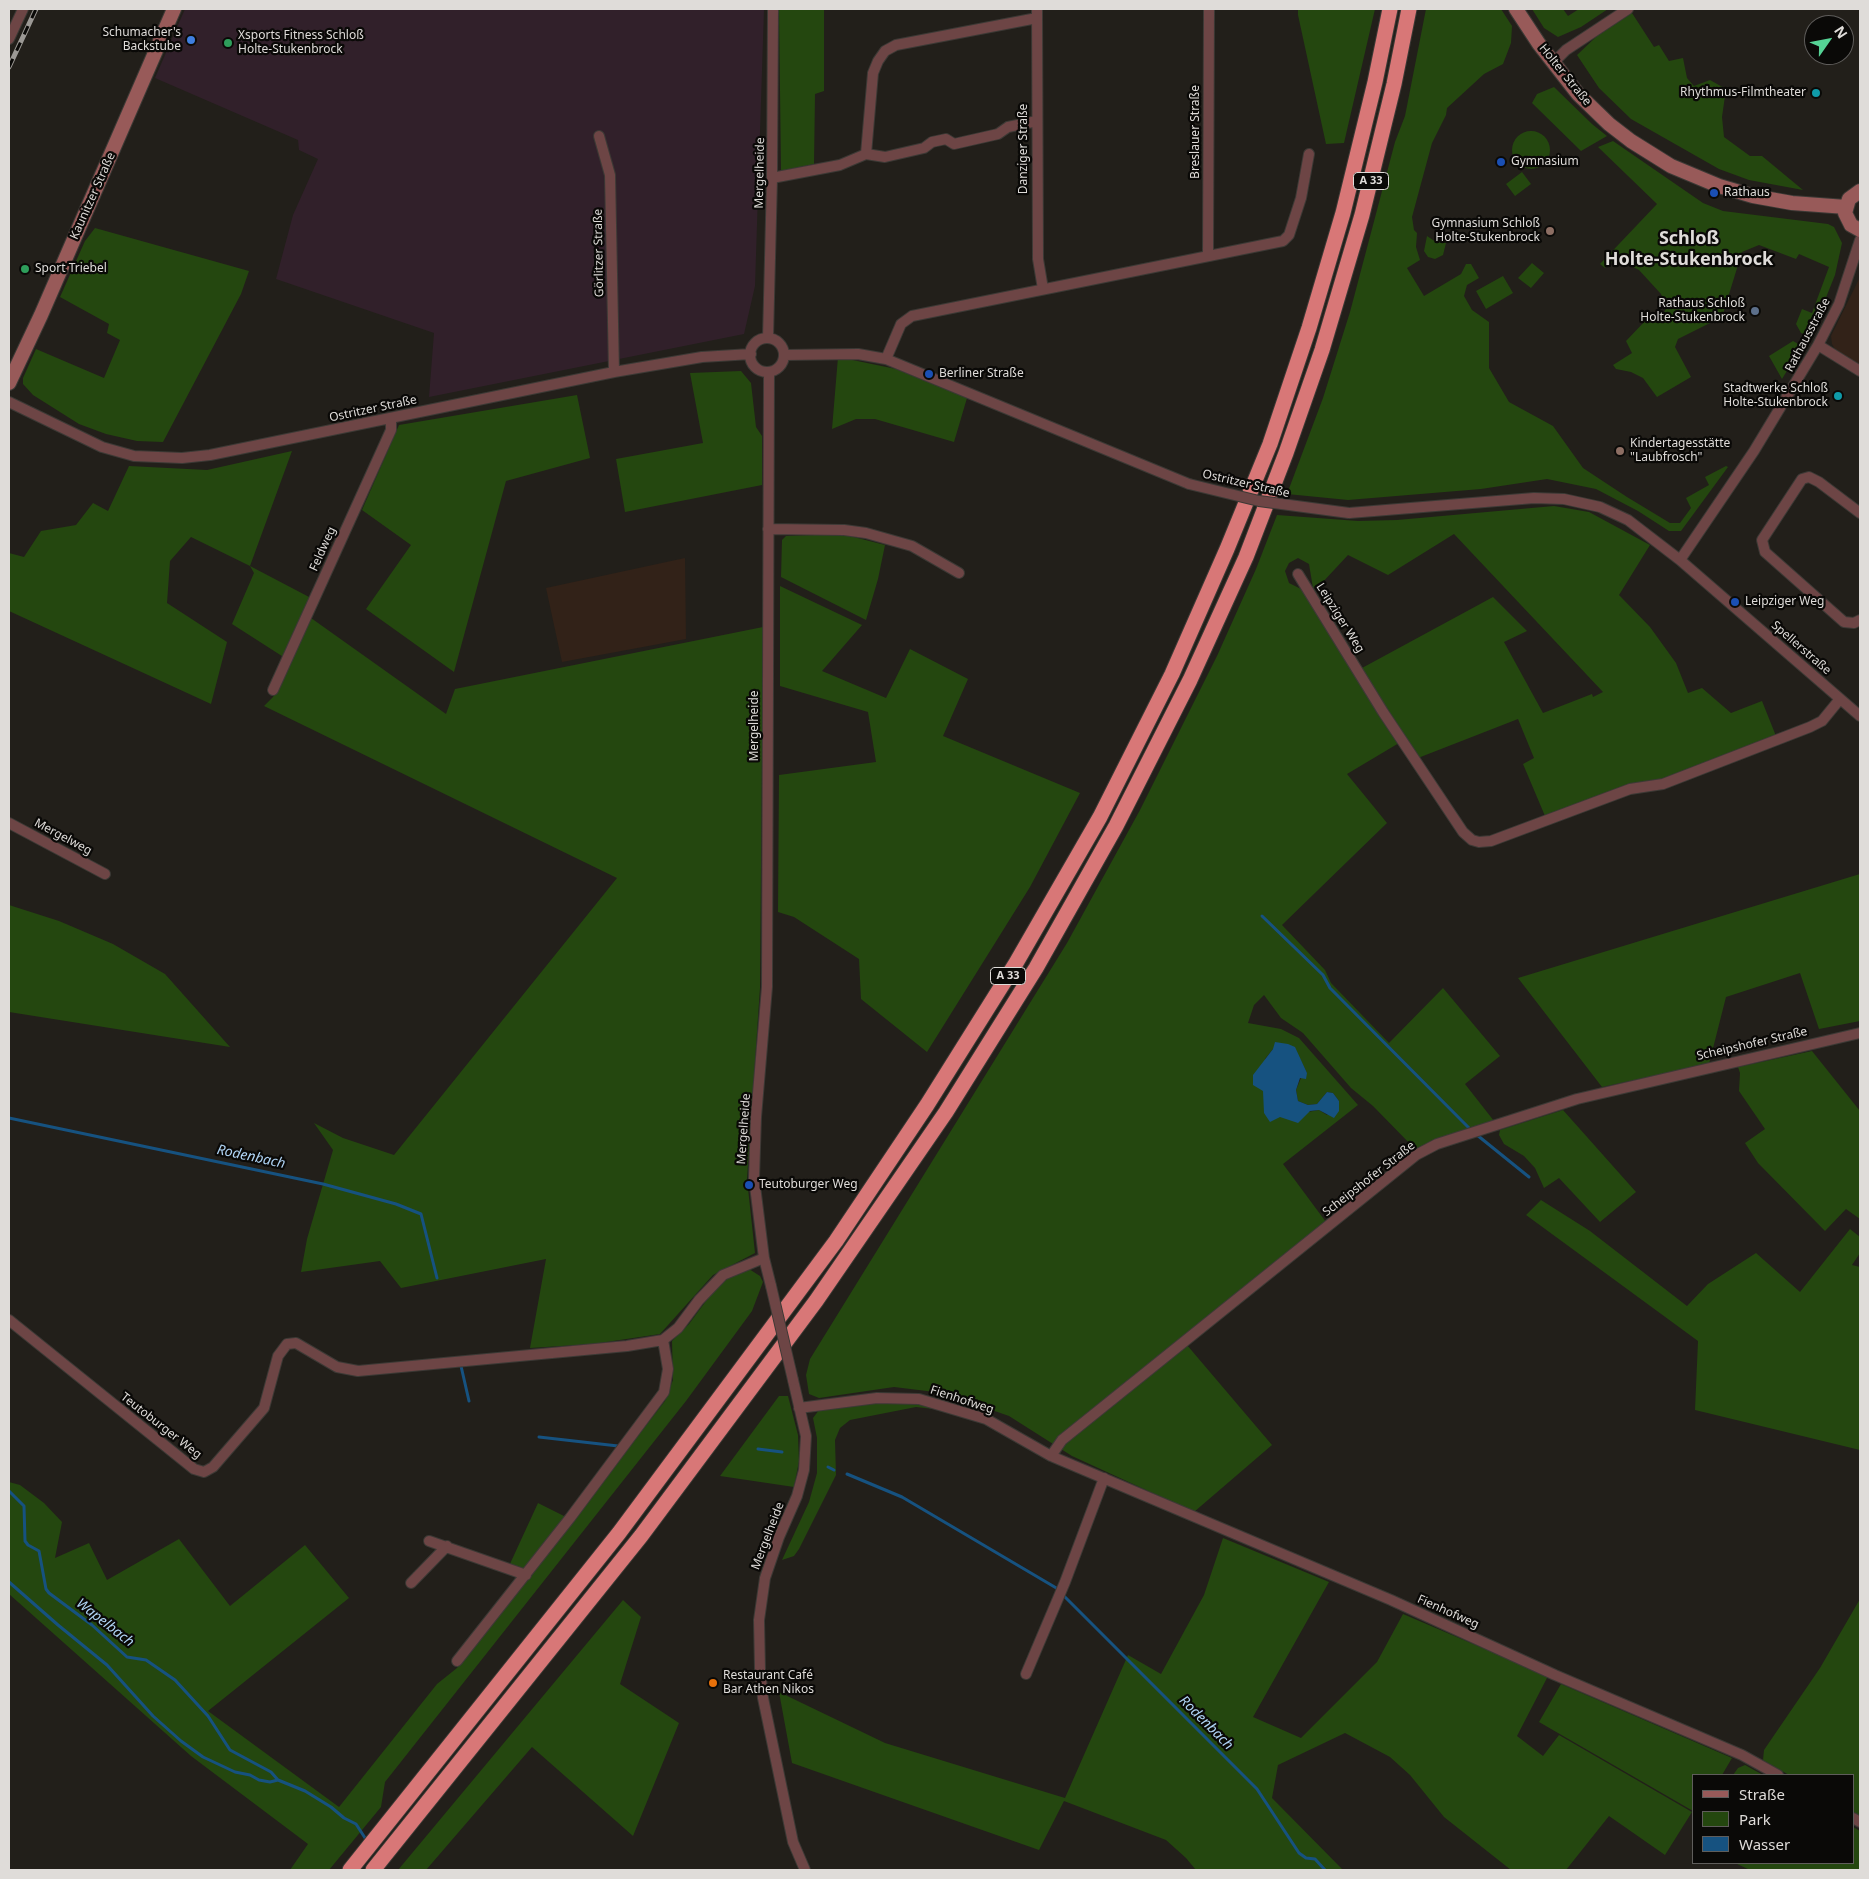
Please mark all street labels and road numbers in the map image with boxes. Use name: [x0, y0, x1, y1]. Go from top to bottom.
street label: Holter Straße: [1536, 41, 1594, 109]
street label: Breslauer Straße: [1189, 85, 1203, 179]
street label: Danziger Straße: [1017, 104, 1031, 194]
street label: Mergelheide: [752, 137, 768, 209]
street label: Kaunitzer Straße: [67, 150, 119, 242]
road number: A 33: [1354, 172, 1388, 190]
street label: Görlitzer Straße: [591, 209, 607, 297]
street label: Rathausstraße: [1782, 296, 1834, 374]
street label: Ostritzer Straße: [328, 393, 418, 425]
street label: Ostritzer Straße: [1201, 467, 1291, 501]
street label: Feldweg: [307, 525, 339, 573]
street label: Leipziger Weg: [1313, 581, 1367, 655]
street label: Spellerstraße: [1768, 618, 1834, 678]
street label: Mergelheide: [748, 690, 762, 762]
street label: Mergelweg: [32, 816, 94, 858]
road number: A 33: [990, 968, 1026, 984]
street label: Scheipshofer Straße: [1695, 1024, 1809, 1064]
street label: Mergelheide: [734, 1093, 754, 1165]
street label: Scheipshofer Straße: [1320, 1139, 1418, 1219]
street label: Fienhofweg: [928, 1383, 996, 1417]
street label: Teutoburger Weg: [118, 1390, 204, 1462]
street label: Mergelheide: [749, 1500, 787, 1572]
street label: Fienhofweg: [1415, 1592, 1481, 1632]

